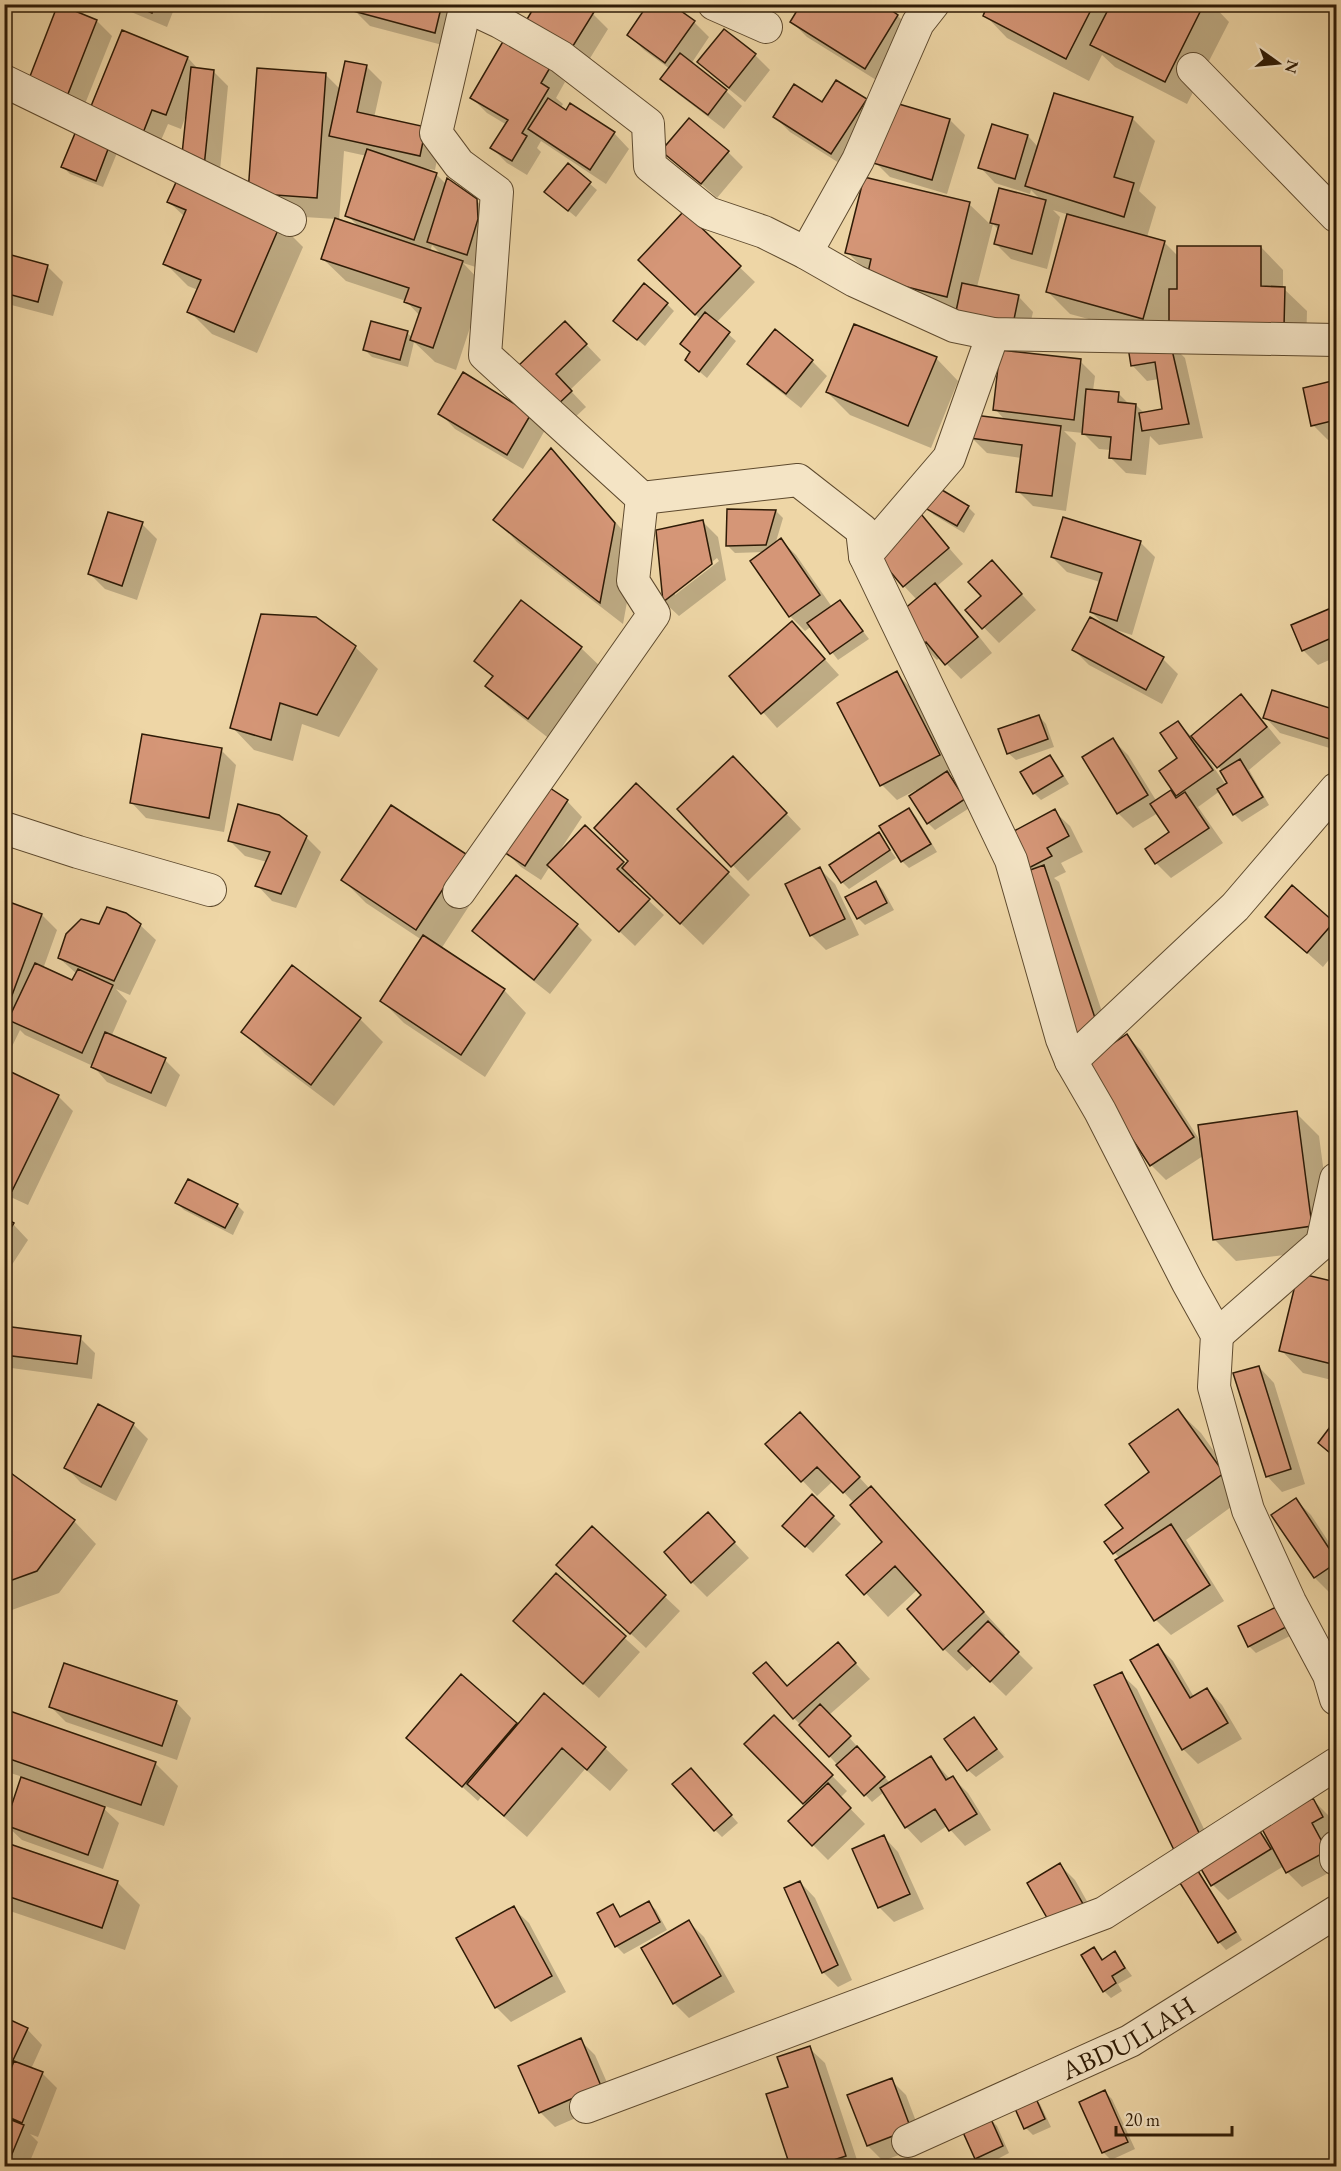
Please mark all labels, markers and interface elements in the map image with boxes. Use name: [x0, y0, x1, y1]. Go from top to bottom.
north arrow: [1248, 33, 1308, 93]
text: N: [1280, 58, 1304, 76]
street label: ABDULLAH: [1054, 1987, 1201, 2088]
scale bar: [1116, 2099, 1232, 2137]
text: 20 m: [1125, 2108, 1160, 2131]

